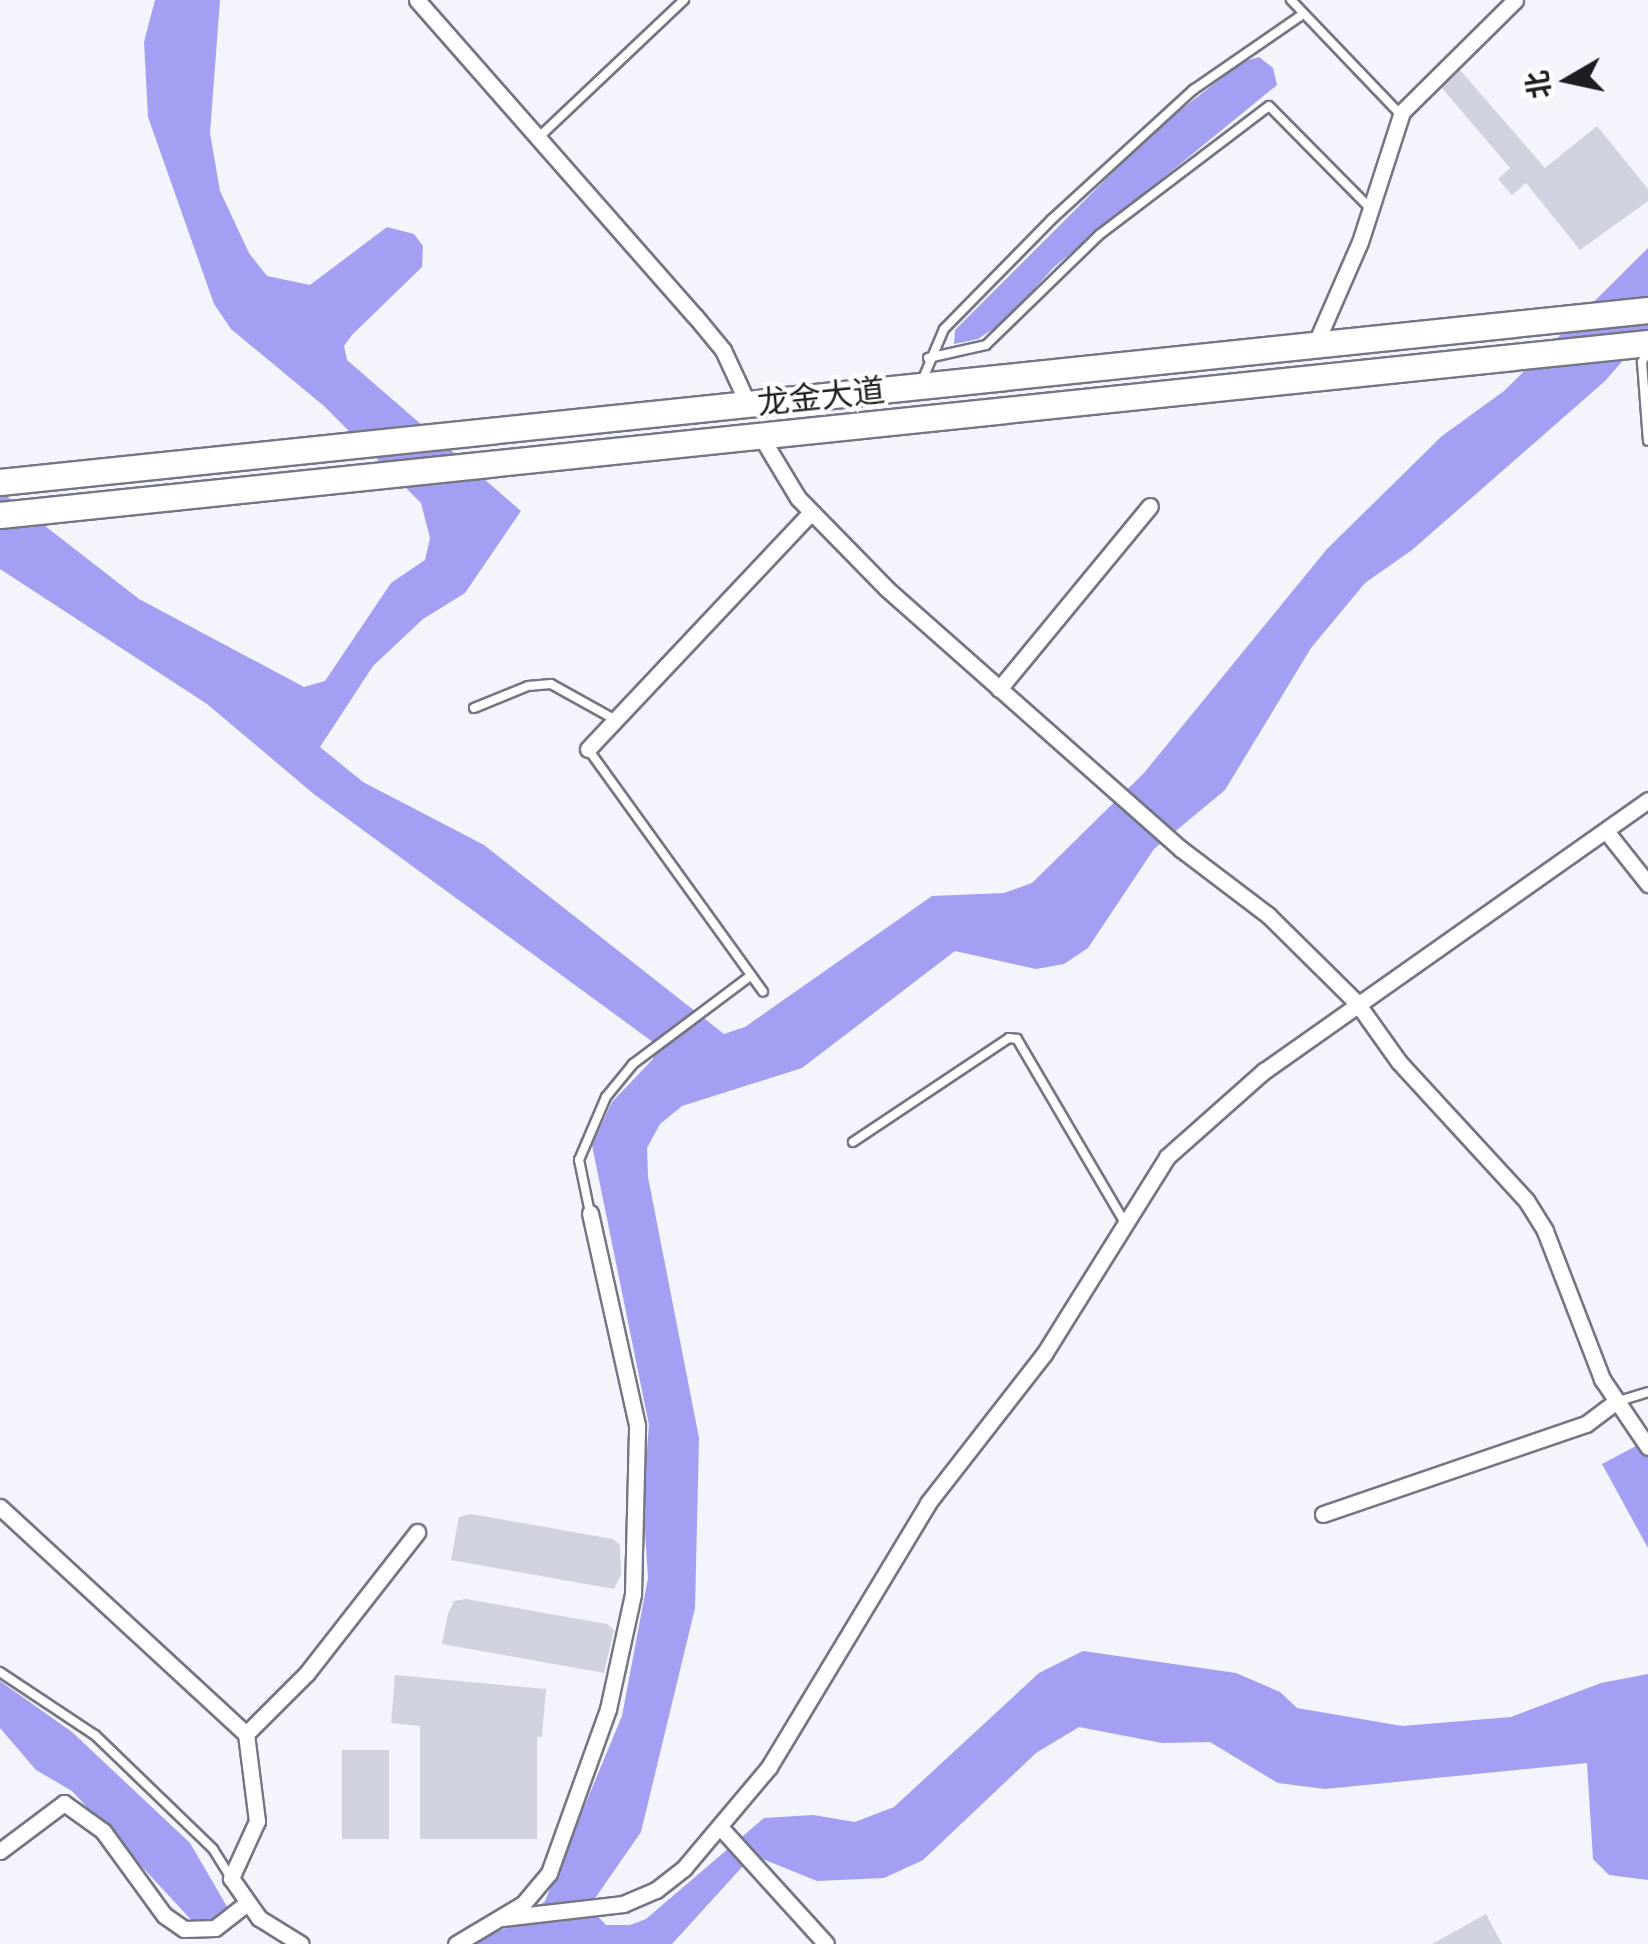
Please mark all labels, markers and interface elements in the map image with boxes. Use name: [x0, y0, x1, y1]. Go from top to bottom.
north arrow: [1518, 30, 1618, 130]
text: 北: [1517, 68, 1558, 102]
street label: 龙金大道: [755, 370, 887, 422]

